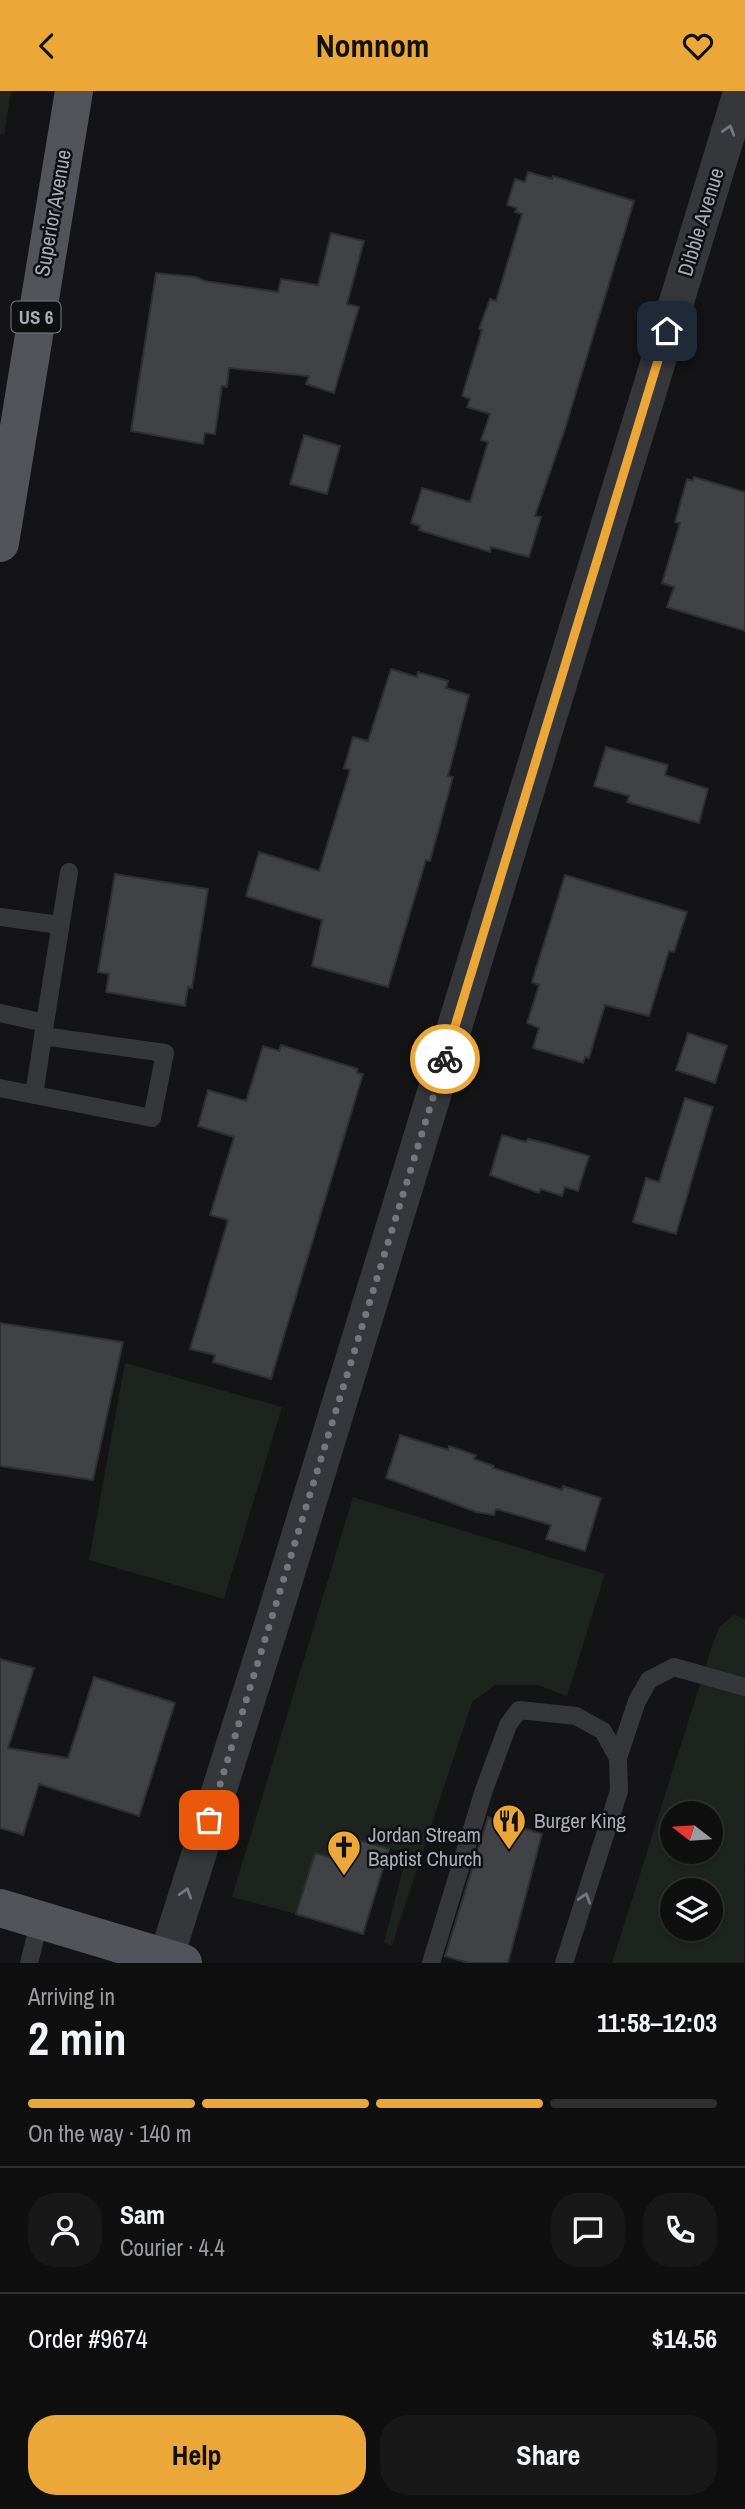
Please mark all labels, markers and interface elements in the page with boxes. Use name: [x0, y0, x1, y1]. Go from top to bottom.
text: Nomnom: [316, 24, 429, 67]
icon: back: [28, 27, 66, 65]
icon: heart: [679, 27, 717, 65]
one-way arrow: [720, 124, 735, 136]
street label: Superior Avenue: [27, 147, 78, 278]
street label: Dibble Avenue: [670, 164, 731, 280]
road number: US 6: [12, 301, 60, 333]
pin: [637, 301, 697, 361]
icon: home: [648, 312, 686, 350]
courier: [410, 1024, 480, 1094]
icon: bike: [426, 1040, 464, 1078]
pin: [179, 1790, 239, 1850]
icon: bag: [190, 1801, 228, 1839]
north arrow: [660, 1801, 723, 1864]
map controls: [660, 1801, 723, 1941]
restaurant icon: Burger King: [490, 1802, 528, 1851]
place label: Burger King: [534, 1806, 626, 1835]
place label: Jordan Stream Baptist Church: [368, 1820, 482, 1873]
church icon: Jordan Stream Baptist Church: [325, 1828, 363, 1877]
button: layers: [660, 1878, 723, 1941]
one-way arrow: [177, 1887, 192, 1899]
one-way arrow: [577, 1892, 591, 1905]
text: Arriving in: [28, 1981, 115, 2012]
text: 11:58–12:03: [597, 2005, 717, 2040]
text: 2 min: [28, 2007, 127, 2069]
text: On the way · 140 m: [28, 2118, 192, 2149]
button: person: [28, 2193, 102, 2267]
button: chat: [551, 2193, 625, 2267]
button: phone: [643, 2193, 717, 2267]
text: Sam: [120, 2197, 165, 2232]
text: Courier · 4.4: [120, 2232, 225, 2263]
text: Order #9674: [28, 2321, 148, 2356]
text: $14.56: [652, 2321, 717, 2356]
button: Help: [28, 2415, 366, 2495]
button: Share: [380, 2415, 717, 2495]

